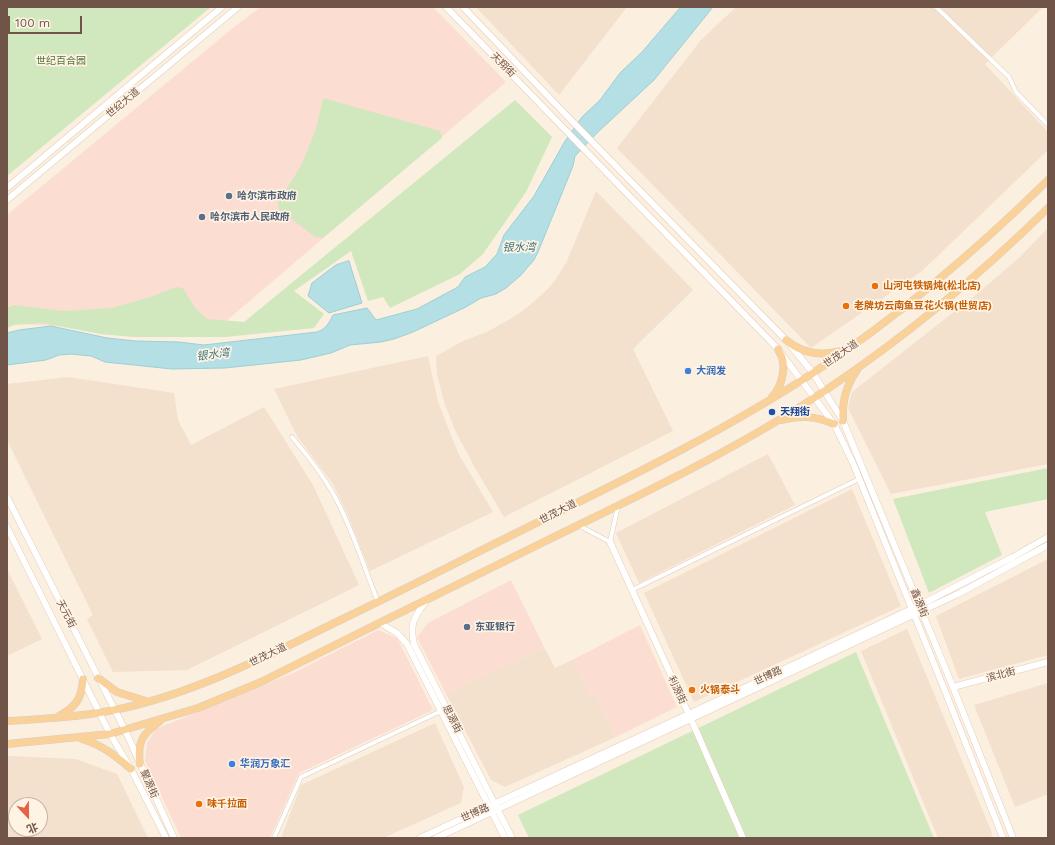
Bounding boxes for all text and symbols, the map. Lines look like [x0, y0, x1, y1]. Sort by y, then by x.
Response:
scale bar [10, 8, 84, 34]
text: 100 m [15, 16, 50, 30]
street label: 天翔街 [488, 50, 518, 80]
park label: 世纪百合园 [36, 55, 86, 67]
street label: 世纪大道 [104, 86, 142, 120]
place label: 哈尔滨市政府 [237, 190, 297, 202]
marker: 哈尔滨市政府 [224, 191, 234, 201]
place label: 哈尔滨市人民政府 [210, 211, 290, 223]
marker: 哈尔滨市人民政府 [197, 212, 207, 222]
water label: 银水湾 [503, 241, 535, 255]
place label: 山河屯铁锅炖(松北店) [883, 280, 981, 292]
marker: 山河屯铁锅炖(松北店) [870, 281, 880, 291]
place label: 老牌坊云南鱼豆花火锅(世贸店) [854, 300, 992, 312]
marker: 老牌坊云南鱼豆花火锅(世贸店) [841, 301, 851, 311]
street label: 世茂大道 [821, 338, 861, 370]
water label: 银水湾 [196, 346, 230, 364]
place label: 大润发 [696, 365, 726, 377]
marker: 大润发 [683, 366, 693, 376]
place label: 天翔街 [780, 406, 810, 418]
marker: 天翔街 [767, 407, 777, 417]
street label: 世茂大道 [537, 498, 579, 526]
street label: 鑫源街 [908, 587, 930, 619]
street label: 天元街 [54, 598, 78, 630]
place label: 东亚银行 [475, 621, 515, 633]
marker: 东亚银行 [462, 622, 472, 632]
street label: 世茂大道 [247, 641, 289, 669]
street label: 世博路 [752, 664, 784, 688]
street label: 滨北街 [985, 665, 1017, 685]
street label: 利源街 [665, 674, 689, 706]
place label: 火锅泰斗 [700, 684, 740, 696]
marker: 火锅泰斗 [687, 685, 697, 695]
street label: 思源街 [440, 703, 464, 735]
place label: 华润万象汇 [240, 758, 290, 770]
marker: 华润万象汇 [227, 759, 237, 769]
street label: 聚源街 [137, 768, 161, 800]
north arrow [8, 797, 48, 837]
place label: 味千拉面 [207, 798, 247, 810]
marker: 味千拉面 [194, 799, 204, 809]
street label: 世博路 [459, 801, 491, 825]
text: 北 [25, 820, 40, 836]

